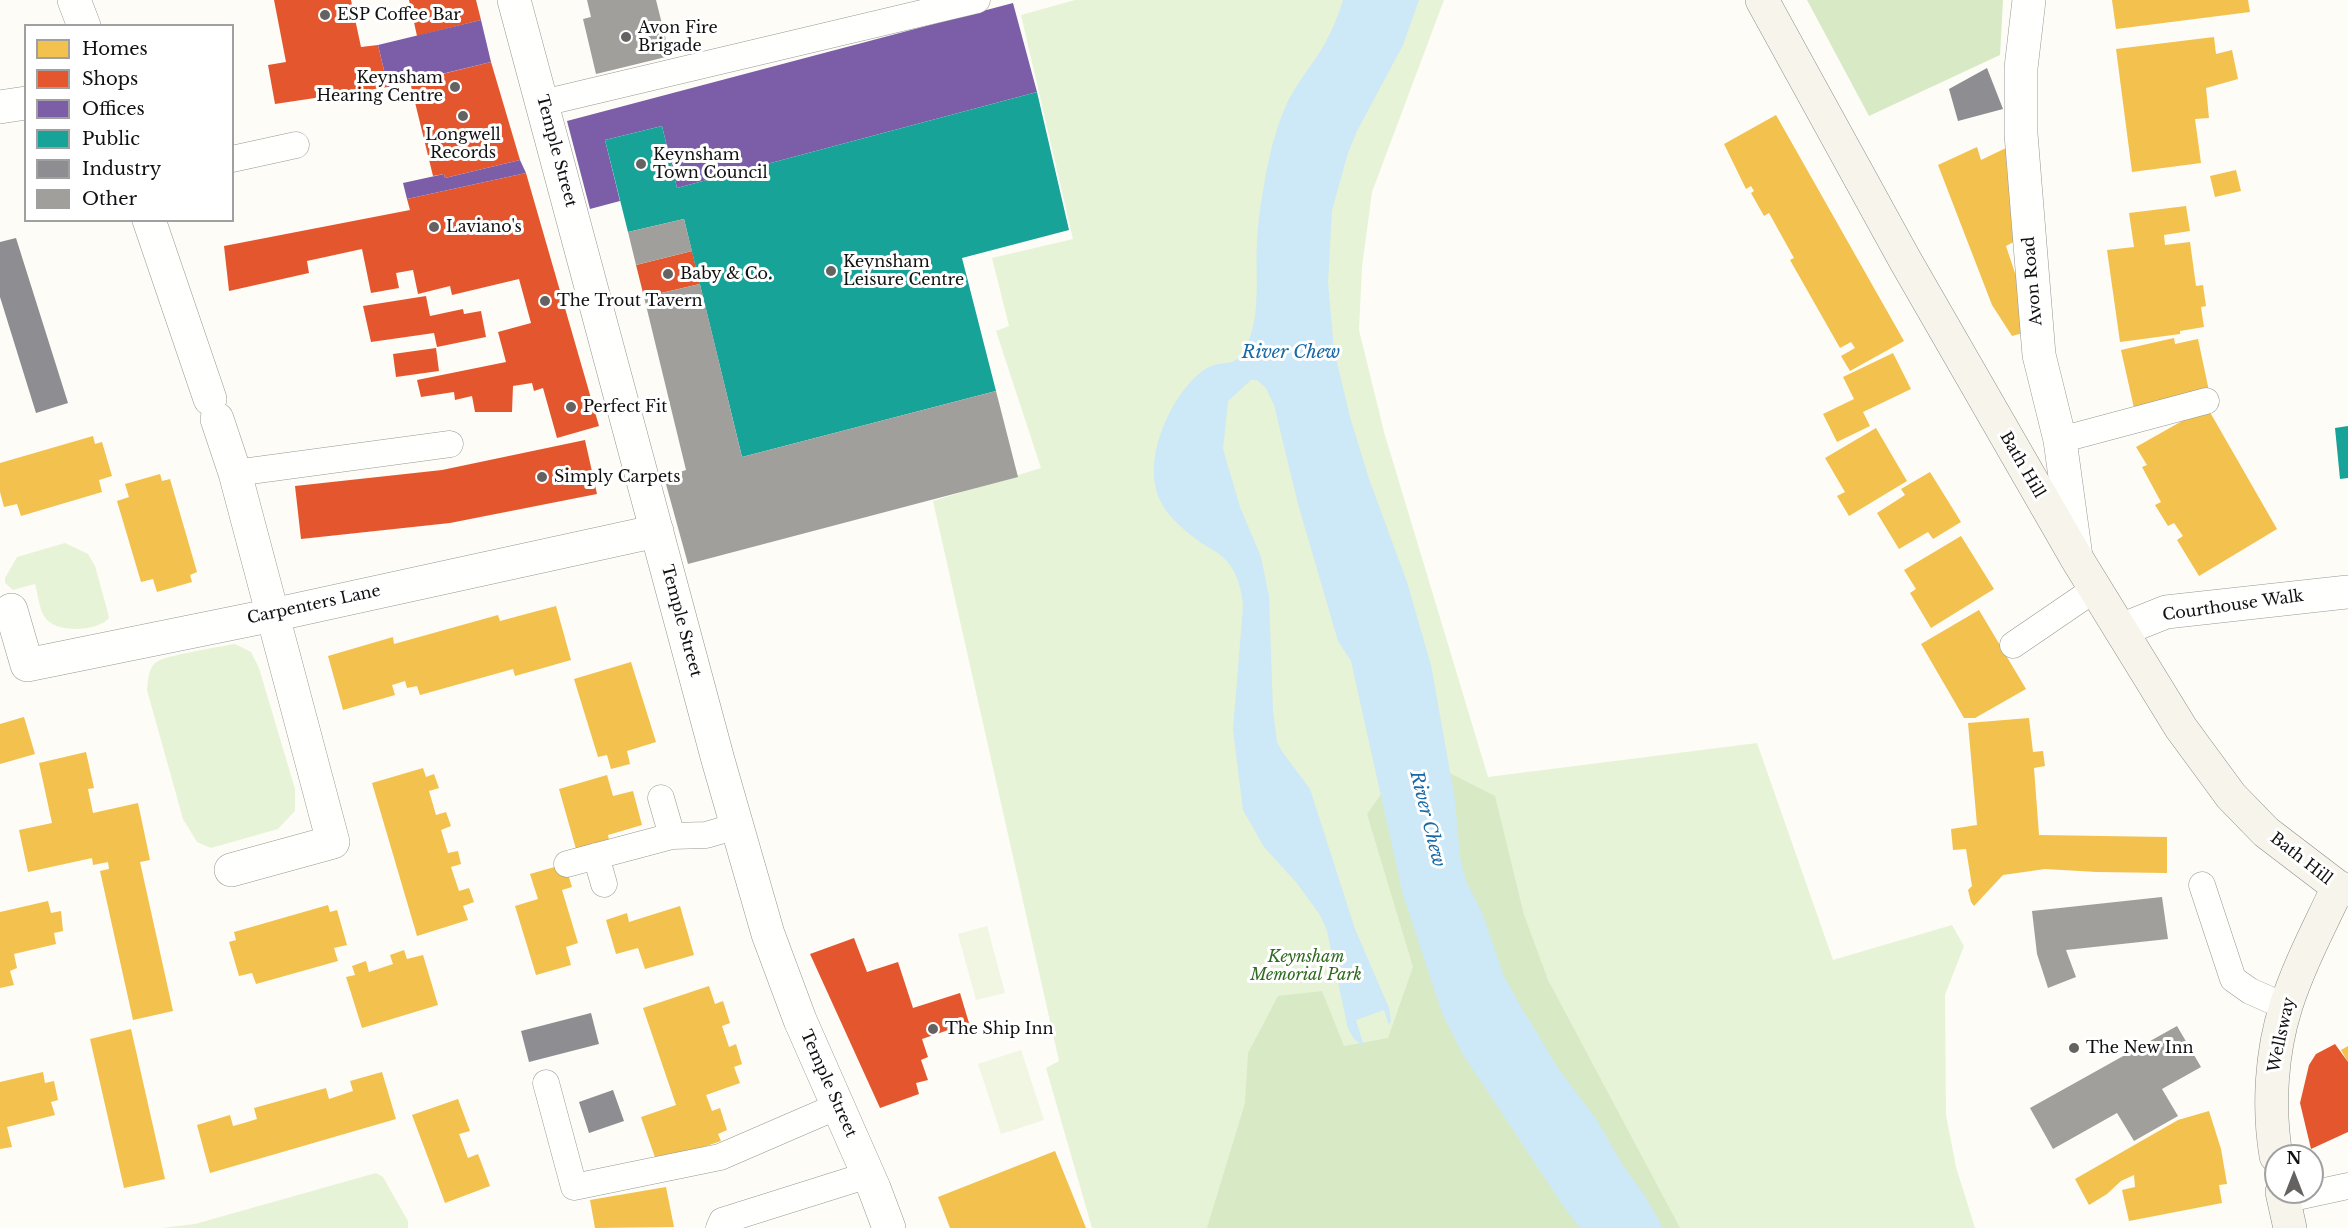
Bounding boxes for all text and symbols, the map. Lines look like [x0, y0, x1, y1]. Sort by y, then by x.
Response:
place label: ESP Coffee Bar [337, 5, 461, 25]
marker: ESP Coffee Bar [318, 8, 332, 22]
place label: Avon Fire Brigade [638, 18, 718, 56]
legend [24, 24, 234, 222]
marker: Avon Fire Brigade [619, 30, 633, 44]
text: Homes [82, 38, 148, 60]
text: Shops [82, 68, 138, 90]
place label: Keynsham Hearing Centre [317, 68, 443, 106]
marker: Keynsham Hearing Centre [448, 80, 462, 94]
street label: Temple Street [532, 93, 580, 209]
text: Offices [82, 98, 145, 120]
marker: Longwell Records [456, 109, 470, 123]
place label: Longwell Records [425, 125, 501, 163]
text: Public [82, 128, 140, 150]
place label: Keynsham Town Council [653, 145, 768, 183]
marker: Keynsham Town Council [634, 157, 648, 171]
text: Industry [82, 158, 161, 180]
text: Other [82, 188, 137, 210]
place label: Laviano's [446, 217, 522, 237]
marker: Laviano's [427, 220, 441, 234]
street label: Avon Road [2020, 236, 2046, 326]
place label: Keynsham Leisure Centre [843, 252, 964, 290]
place label: Baby & Co. [680, 264, 772, 284]
marker: Keynsham Leisure Centre [824, 264, 838, 278]
marker: Baby & Co. [661, 267, 675, 281]
place label: The Trout Tavern [557, 291, 703, 311]
marker: The Trout Tavern [538, 294, 552, 308]
water label: River Chew [1242, 342, 1340, 364]
place label: Perfect Fit [583, 397, 667, 417]
marker: Perfect Fit [564, 400, 578, 414]
street label: Bath Hill [1995, 428, 2049, 502]
place label: Simply Carpets [554, 467, 680, 487]
marker: Simply Carpets [535, 470, 549, 484]
street label: Temple Street [657, 563, 705, 679]
street label: Carpenters Lane [246, 581, 382, 629]
street label: Courthouse Walk [2161, 587, 2305, 625]
water label: River Chew [1405, 769, 1449, 869]
street label: Bath Hill [2266, 829, 2336, 889]
park label: Keynsham Memorial Park [1250, 947, 1362, 985]
street label: Wellsway [2265, 996, 2299, 1074]
place label: The Ship Inn [945, 1019, 1054, 1039]
marker: The Ship Inn [926, 1022, 940, 1036]
street label: Temple Street [796, 1027, 860, 1141]
place label: The New Inn [2086, 1038, 2193, 1058]
marker: The New Inn [2067, 1041, 2081, 1055]
north arrow [2264, 1144, 2324, 1204]
text: N [2286, 1148, 2302, 1168]

